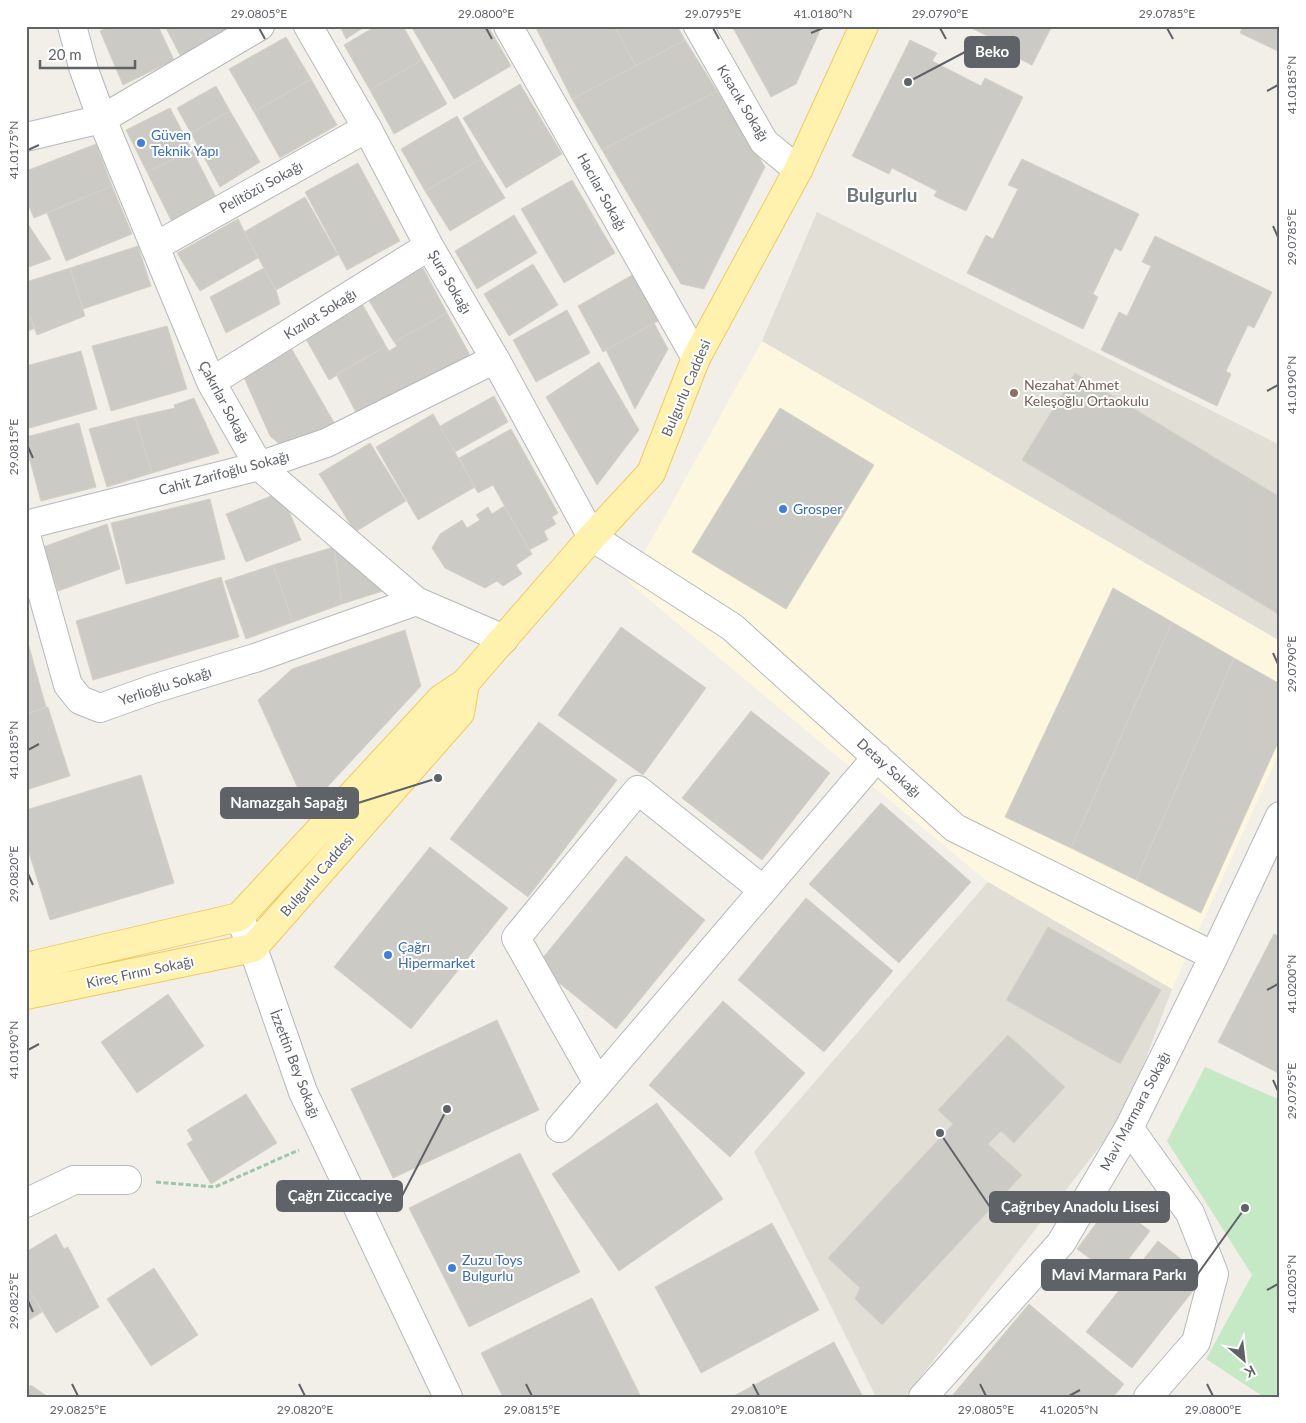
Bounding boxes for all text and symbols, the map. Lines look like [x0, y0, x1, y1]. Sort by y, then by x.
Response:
text: 29.0805°E [231, 6, 287, 21]
text: 29.0800°E [458, 6, 514, 21]
text: 29.0795°E [685, 6, 741, 21]
text: 41.0180°N [794, 6, 852, 21]
text: 29.0790°E [912, 6, 968, 21]
text: 29.0785°E [1139, 6, 1195, 21]
callout: Beko [965, 37, 1019, 67]
scale bar [40, 38, 135, 70]
text: Beko [975, 42, 1009, 60]
text: 20 m [48, 45, 82, 63]
text: 41.0185°N [1284, 56, 1299, 114]
street label: Kısacık Sokağı [714, 61, 773, 144]
text: 41.0175°N [6, 121, 21, 179]
place label: Güven Teknik Yapı [151, 126, 219, 159]
marker: Güven Teknik Yapı [135, 137, 147, 149]
street label: Hacılar Sokağı [574, 150, 631, 234]
street label: Pelitözü Sokağı [216, 157, 305, 216]
district label: Bulgurlu [846, 183, 918, 206]
text: 29.0785°E [1284, 209, 1299, 265]
street label: Şura Sokağı [425, 247, 476, 317]
street label: Kızılot Sokağı [280, 285, 359, 343]
street label: Bulgurlu Caddesi [657, 337, 714, 439]
text: 41.0190°N [1284, 356, 1299, 414]
street label: Çakırlar Sokağı [196, 358, 253, 446]
place label: Nezahat Ahmet Keleşoğlu Ortaokulu [1024, 376, 1149, 409]
marker: Nezahat Ahmet Keleşoğlu Ortaokulu [1008, 387, 1020, 399]
text: 29.0815°E [6, 419, 21, 475]
street label: Cahit Zarifoğlu Sokağı [157, 447, 291, 498]
place label: Grosper [793, 500, 842, 517]
marker: Grosper [777, 503, 789, 515]
text: 29.0790°E [1284, 636, 1299, 692]
street label: Yerlioğlu Sokağı [116, 663, 213, 709]
text: 41.0185°N [6, 721, 21, 779]
street label: Detay Sokağı [854, 734, 925, 801]
callout: Namazgah Sapağı [221, 788, 358, 818]
text: Namazgah Sapağı [230, 793, 348, 811]
street label: Bulgurlu Caddesi [276, 830, 357, 919]
text: 29.0820°E [6, 846, 21, 902]
place label: Çağrı Hipermarket [398, 938, 475, 971]
marker: Çağrı Hipermarket [382, 949, 394, 961]
street label: Kireç Fırını Sokağı [85, 952, 195, 991]
text: 41.0200°N [1284, 955, 1299, 1013]
street label: İzzettin Bey Sokağı [267, 1007, 324, 1120]
text: 41.0190°N [6, 1021, 21, 1079]
street label: Mavi Marmara Sokağı [1096, 1048, 1173, 1173]
text: 29.0795°E [1284, 1063, 1299, 1119]
callout: Çağrı Züccaciye [277, 1181, 402, 1211]
text: Çağrı Züccaciye [288, 1186, 392, 1204]
callout: Çağrıbey Anadolu Lisesi [990, 1192, 1169, 1222]
text: Çağrıbey Anadolu Lisesi [1001, 1197, 1159, 1215]
place label: Zuzu Toys Bulgurlu [462, 1251, 523, 1284]
text: 41.0205°N [1284, 1255, 1299, 1313]
callout: Mavi Marmara Parkı [1042, 1260, 1197, 1290]
marker: Zuzu Toys Bulgurlu [446, 1262, 458, 1274]
text: Mavi Marmara Parkı [1051, 1265, 1187, 1283]
text: 29.0825°E [6, 1273, 21, 1329]
north arrow [1218, 1336, 1268, 1386]
text: K [1242, 1362, 1259, 1382]
text: 29.0825°E [50, 1402, 106, 1417]
text: 29.0820°E [277, 1402, 333, 1417]
text: 29.0815°E [504, 1402, 560, 1417]
text: 29.0810°E [731, 1402, 787, 1417]
text: 29.0805°E [958, 1402, 1014, 1417]
text: 41.0205°N [1040, 1402, 1098, 1417]
text: 29.0800°E [1185, 1402, 1241, 1417]

